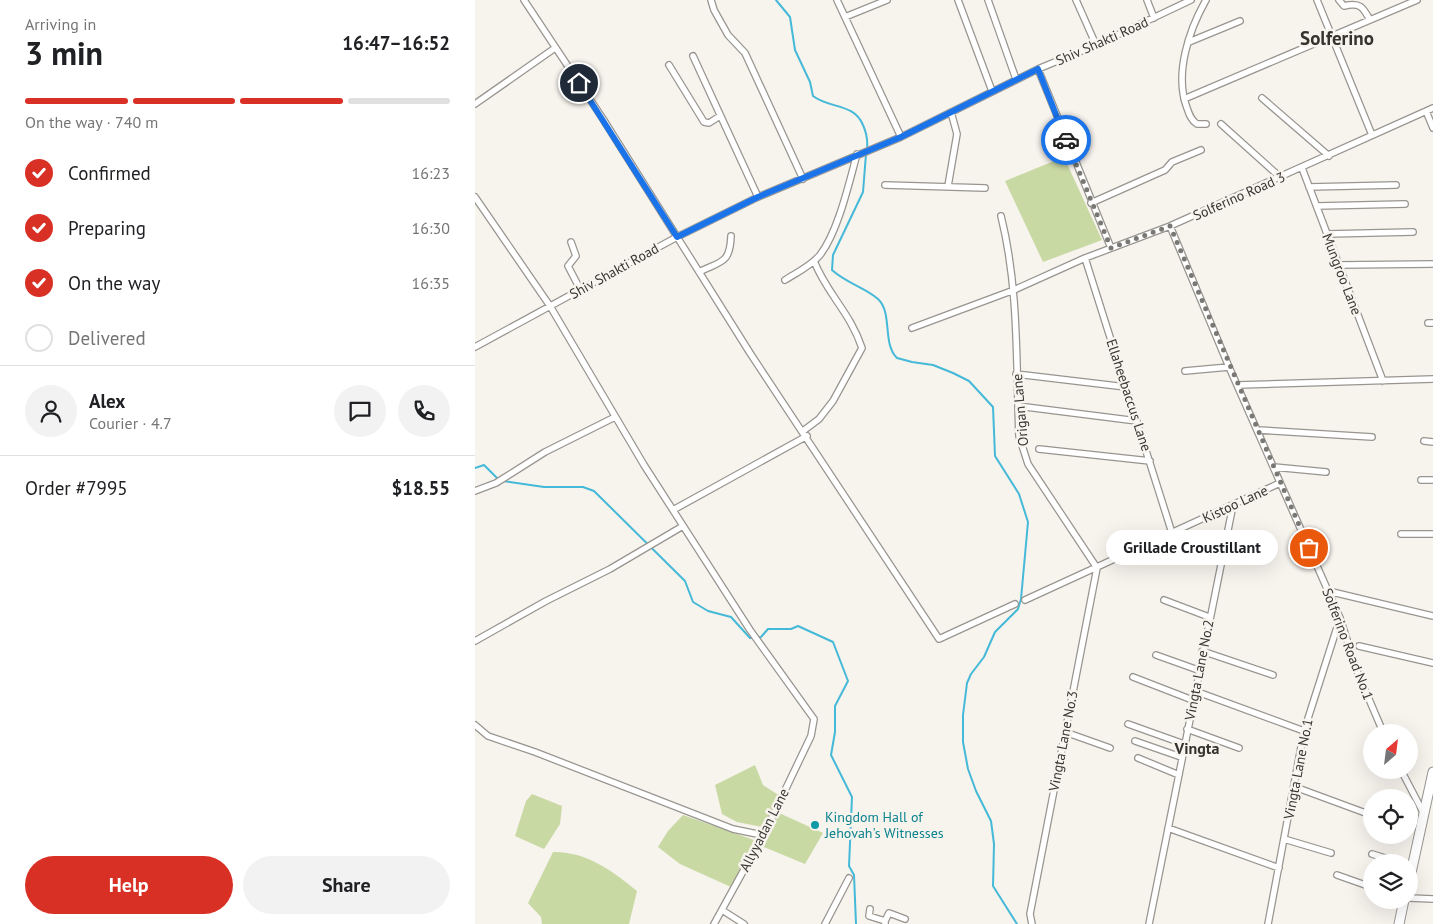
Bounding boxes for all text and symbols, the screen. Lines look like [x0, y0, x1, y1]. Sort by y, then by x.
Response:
street label: Shiv Shakti Road [1053, 13, 1151, 69]
text: Arriving in [25, 14, 96, 34]
district label: Solferino [1300, 26, 1374, 50]
text: 16:47–16:52 [342, 31, 450, 55]
text: 3 min [25, 32, 103, 74]
pin [558, 62, 600, 104]
icon: home [565, 69, 593, 97]
text: On the way · 740 m [25, 112, 158, 132]
courier [1041, 115, 1091, 165]
icon: car [1052, 126, 1080, 154]
icon: check [25, 159, 53, 187]
text: Confirmed [68, 161, 151, 185]
text: 16:23 [412, 163, 450, 183]
street label: Solferino Road 3 [1190, 168, 1288, 224]
icon: check [25, 214, 53, 242]
text: Preparing [68, 216, 146, 240]
text: 16:30 [412, 218, 450, 238]
street label: Mungroo Lane [1318, 231, 1366, 317]
street label: Shiv Shakti Road [566, 239, 662, 303]
icon: check [25, 269, 53, 297]
text: On the way [68, 271, 160, 295]
text: 16:35 [412, 273, 450, 293]
text: Delivered [68, 326, 146, 350]
street label: Ellaheebaccus Lane [1102, 337, 1156, 453]
street label: Origan Lane [1008, 373, 1032, 447]
button: person [25, 385, 77, 437]
button: chat [334, 385, 386, 437]
button: phone [398, 385, 450, 437]
text: Alex [89, 389, 125, 413]
text: Courier · 4.7 [89, 413, 172, 433]
text: Order #7995 [25, 476, 128, 500]
text: $18.55 [391, 476, 450, 500]
street label: Kistoo Lane [1199, 481, 1271, 527]
pin [1288, 527, 1330, 569]
callout: Grillade Croustillant [1107, 530, 1279, 566]
icon: bag [1295, 534, 1323, 562]
text: Grillade Croustillant [1123, 537, 1261, 557]
street label: Solferino Road No.1 [1318, 585, 1378, 703]
street label: Vingta Lane No.2 [1180, 618, 1218, 723]
street label: Vingta Lane No.3 [1044, 689, 1082, 794]
street label: Vingta Lane No.1 [1279, 717, 1317, 822]
north arrow [1363, 724, 1417, 779]
map controls [1363, 724, 1418, 909]
district label: Vingta [1174, 738, 1219, 758]
street label: Allyyadan Lane [735, 785, 793, 875]
button: locate [1363, 789, 1418, 844]
place label: Kingdom Hall of Jehovah's Witnesses [824, 808, 944, 842]
marker: Kingdom Hall of Jehovah's Witnesses [809, 819, 821, 831]
button: layers [1363, 854, 1418, 909]
button: Help [25, 856, 233, 914]
button: Share [243, 856, 450, 914]

